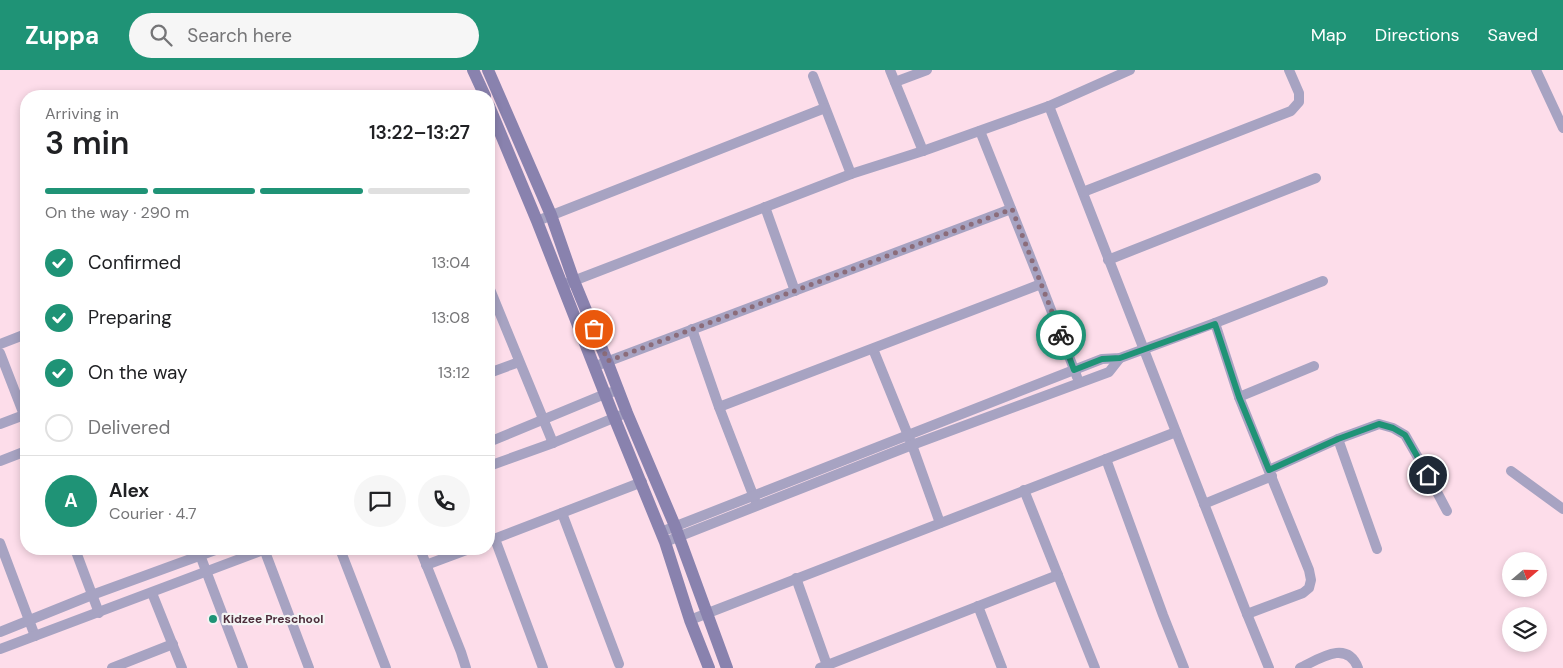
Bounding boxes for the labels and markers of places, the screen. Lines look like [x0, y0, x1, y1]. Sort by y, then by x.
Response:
pin [573, 308, 615, 350]
pin [1407, 454, 1449, 496]
place label: Kidzee Preschool [223, 611, 323, 627]
marker: Kidzee Preschool [207, 613, 219, 625]

